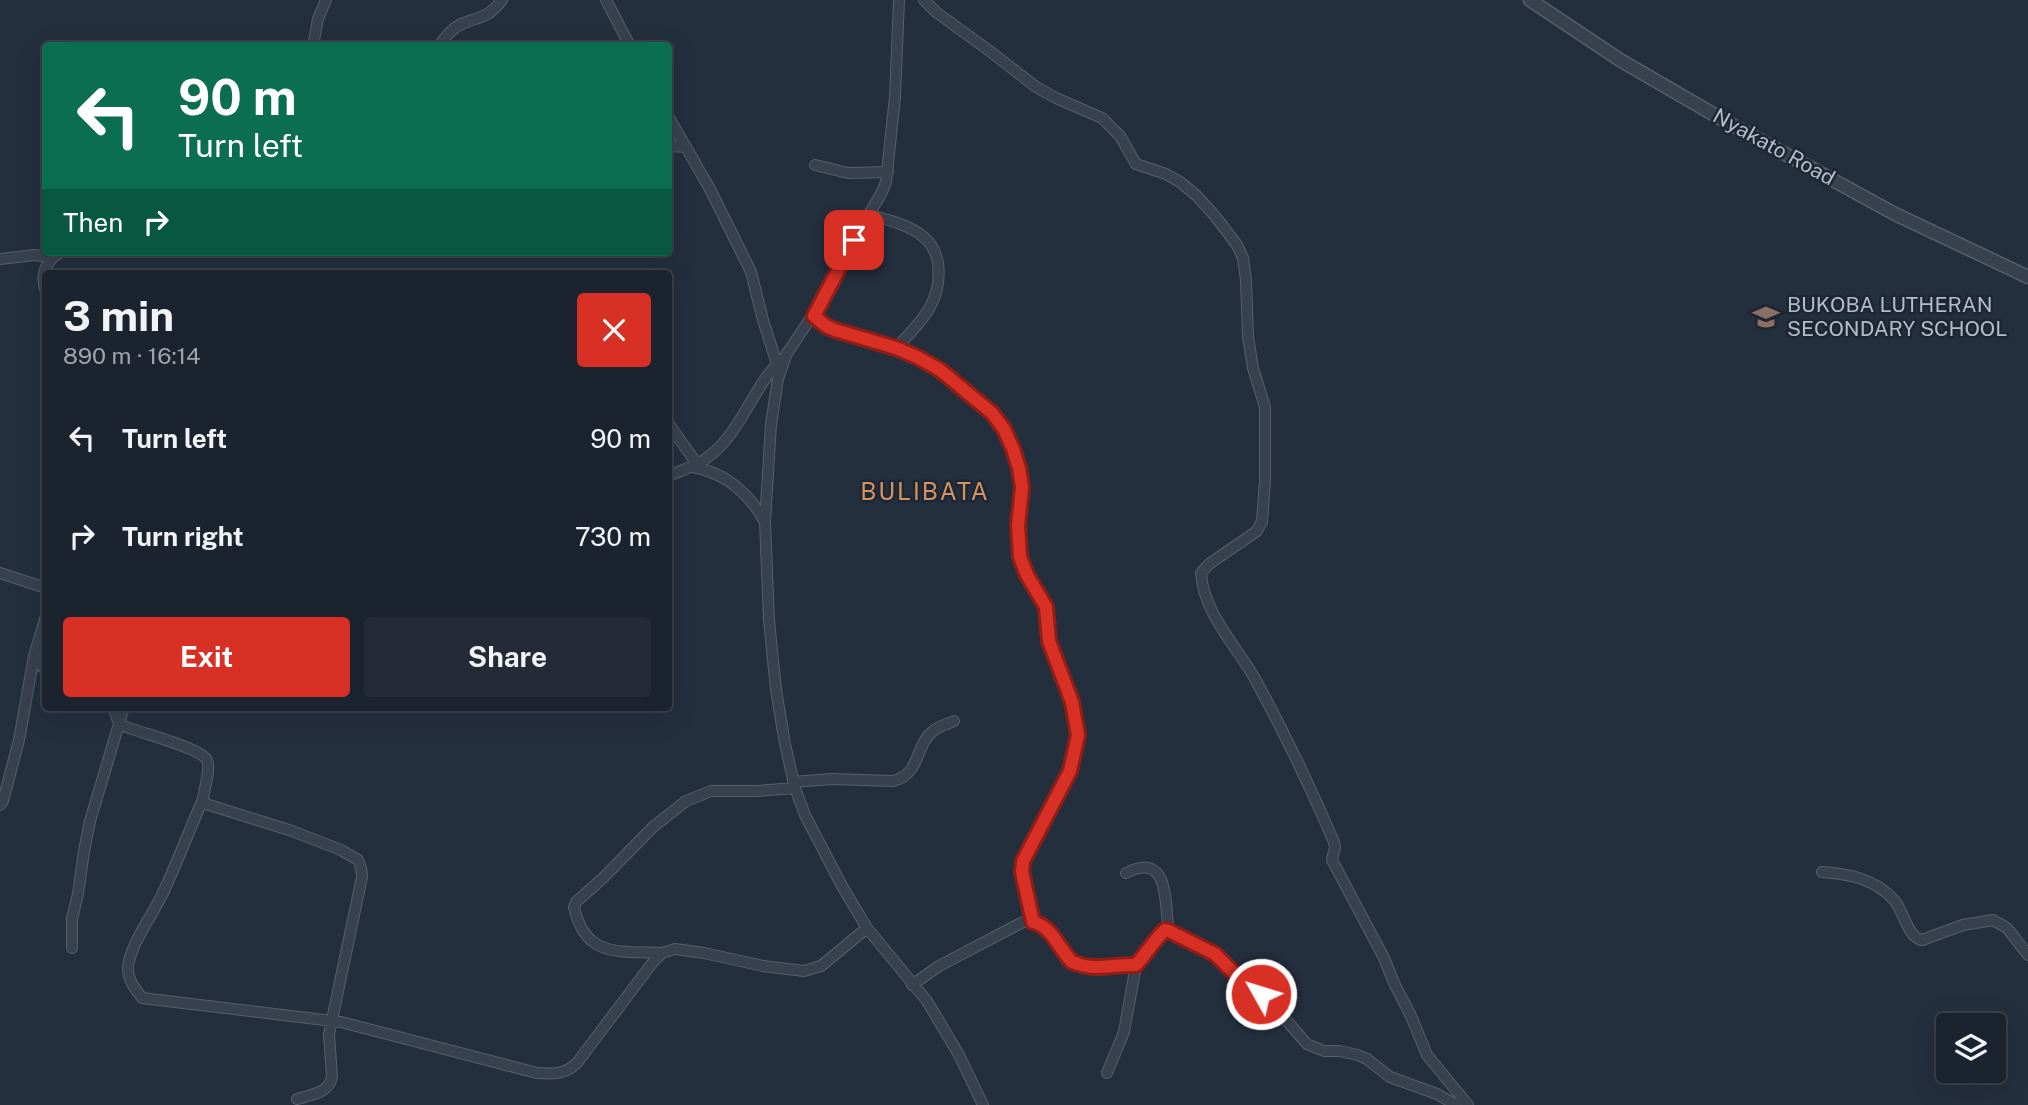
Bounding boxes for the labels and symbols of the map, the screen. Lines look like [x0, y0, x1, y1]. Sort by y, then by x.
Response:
street label: Nyakato Road [1709, 103, 1840, 190]
pin [824, 210, 884, 270]
place label: BUKOBA LUTHERAN SECONDARY SCHOOL [1787, 292, 2007, 341]
school or university icon: BUKOBA LUTHERAN SECONDARY SCHOOL [1751, 302, 1781, 332]
district label: BULIBATA [860, 477, 990, 505]
position arrow [1224, 957, 1298, 1031]

